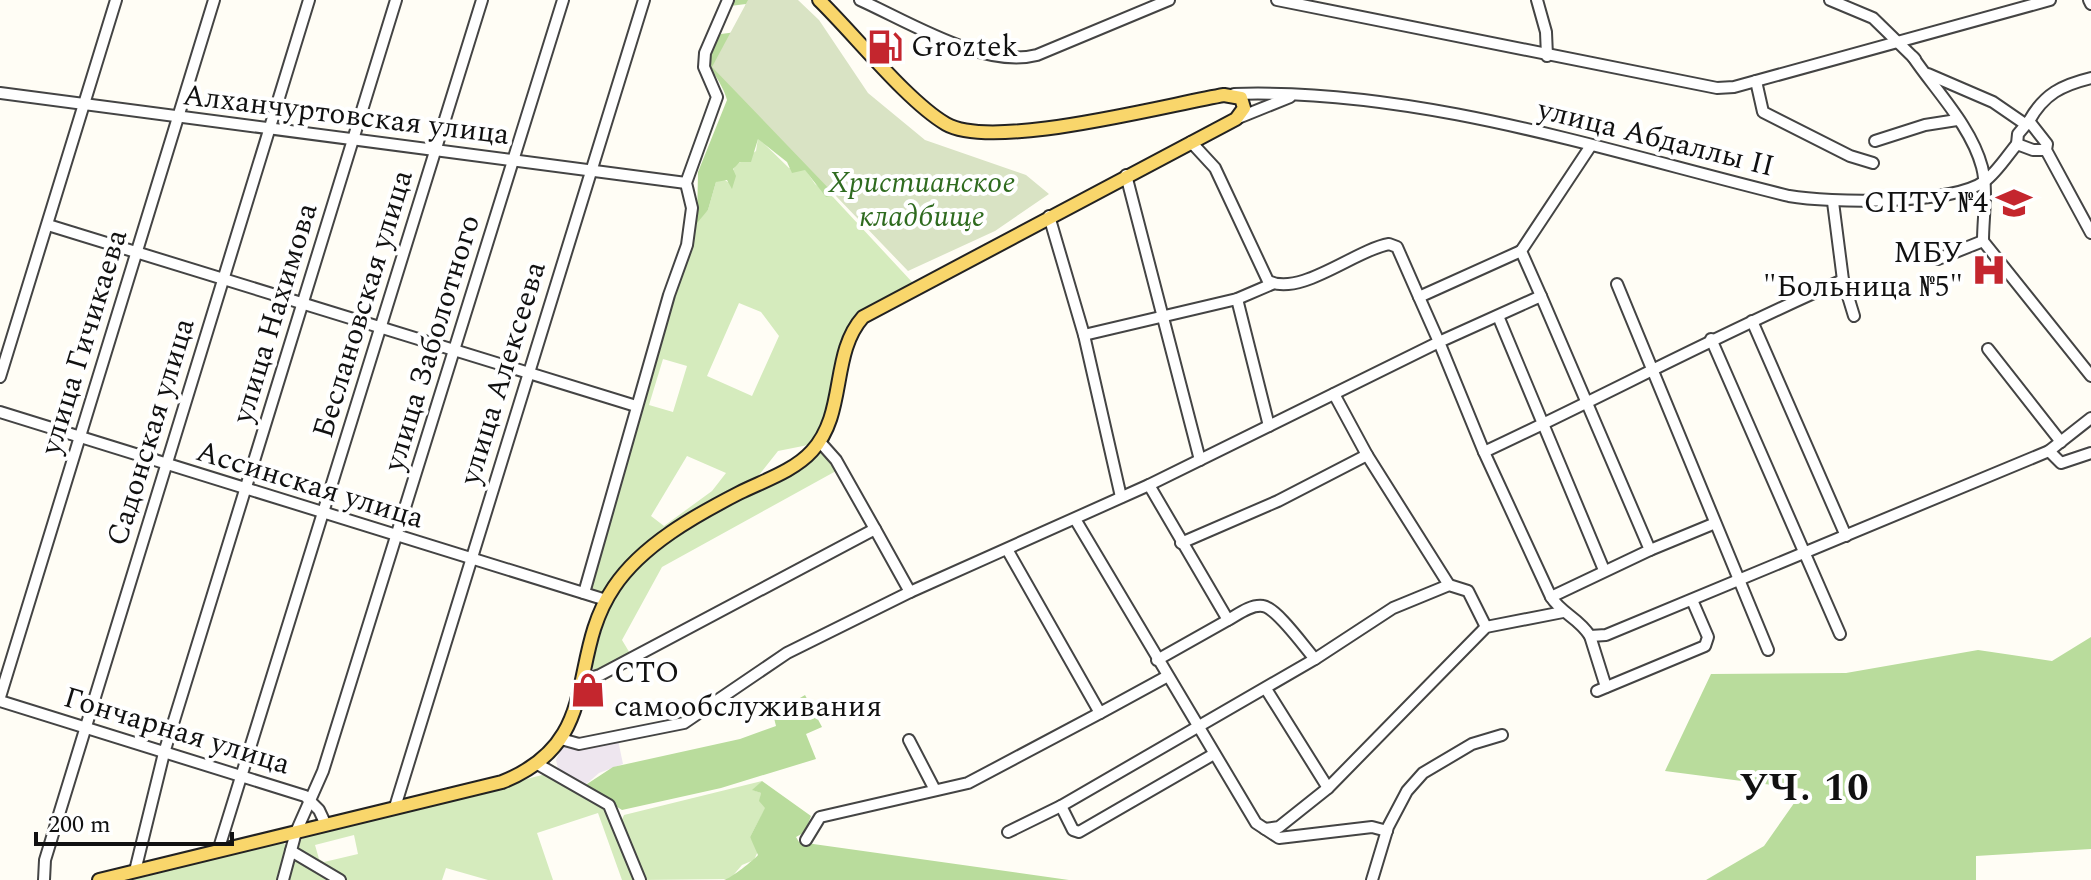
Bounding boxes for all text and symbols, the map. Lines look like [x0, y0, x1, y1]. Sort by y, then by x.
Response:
place label: Groztek [911, 24, 1018, 70]
fuel station icon: Groztek [866, 28, 904, 66]
street label: Алханчуртовская улица [180, 72, 512, 158]
street label: улица Абдаллы II [1532, 86, 1779, 190]
park label: Христианское кладбище [827, 160, 1016, 240]
street label: Беслановская улица [300, 164, 426, 444]
place label: СПТУ №4 [1864, 180, 1988, 226]
school or university icon: СПТУ №4 [1995, 184, 2033, 222]
street label: улица Нахимова [219, 197, 330, 430]
street label: улица Заболотного [371, 209, 493, 478]
street label: улица Гичикаева [28, 223, 140, 461]
place label: МБУ "Больница №5" [1763, 230, 1963, 310]
hospital icon: МБУ "Больница №5" [1970, 251, 2008, 289]
street label: улица Алексеева [447, 255, 559, 491]
street label: Садонская улица [94, 312, 208, 552]
street label: Ассинская улица [190, 428, 430, 542]
place label: СТО самообслуживания [614, 650, 882, 730]
shop icon: СТО самообслуживания [569, 671, 607, 709]
street label: Гончарная улица [58, 675, 296, 787]
district label: УЧ. 10 [1739, 760, 1871, 818]
scale bar [36, 796, 232, 846]
text: 200 m [48, 807, 111, 843]

